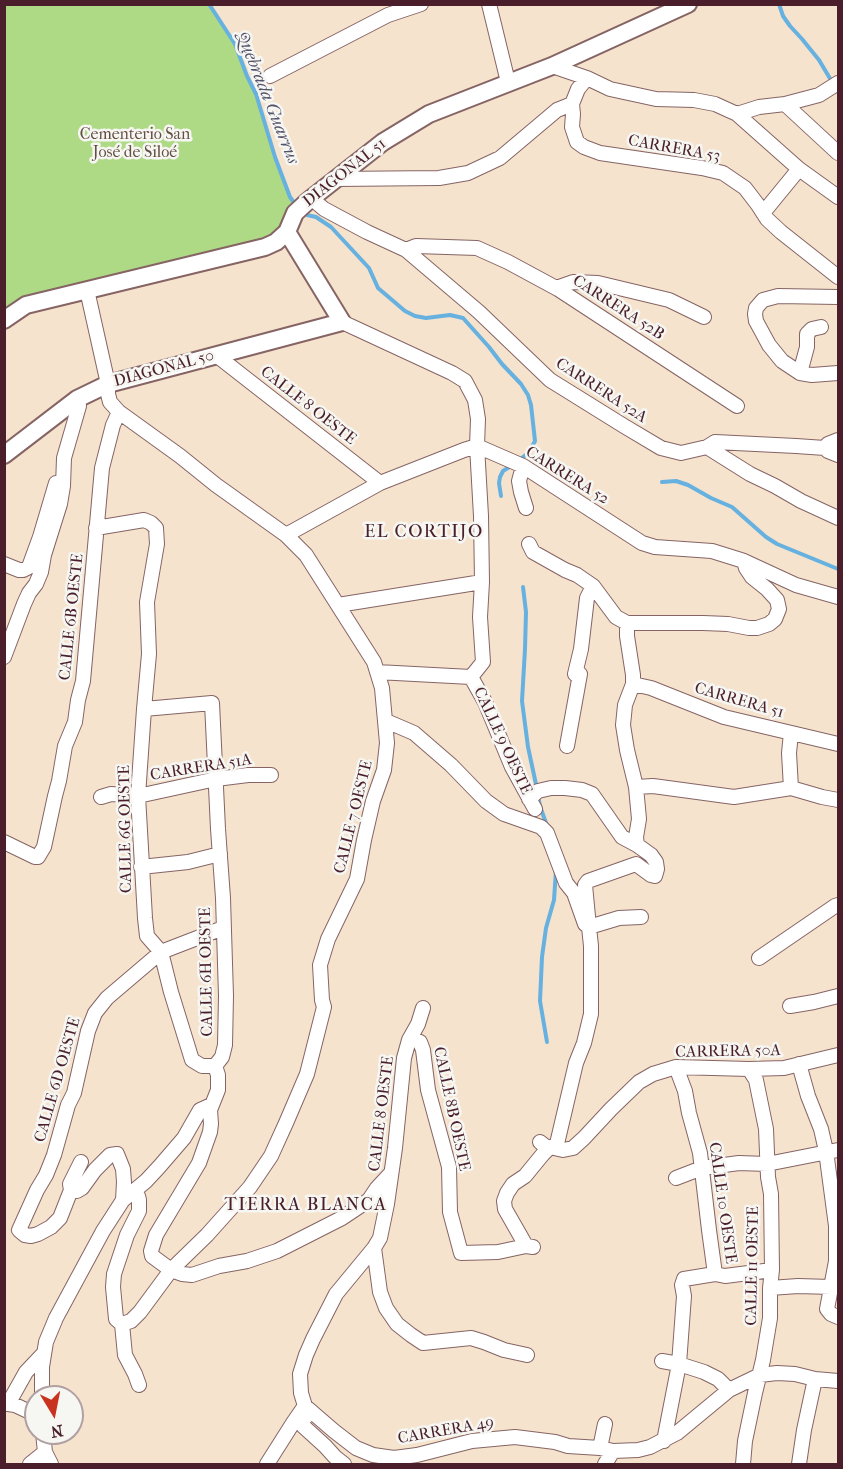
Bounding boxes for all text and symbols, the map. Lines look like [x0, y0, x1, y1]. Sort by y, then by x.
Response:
water label: Quebrada Guarrus [231, 28, 303, 168]
park label: Cementerio San José de Siloé [80, 125, 190, 163]
street label: CARRERA 53 [627, 131, 721, 167]
street label: DIAGONAL 51 [300, 135, 390, 211]
street label: CARRERA 52B [569, 271, 667, 345]
street label: DIAGONAL 50 [112, 346, 216, 392]
street label: CARRERA 52A [552, 354, 650, 428]
street label: CALLE 8 OESTE [256, 363, 360, 449]
street label: CARRERA 52 [522, 443, 612, 509]
district label: EL CORTIJO [364, 522, 484, 544]
street label: CALLE 6B OESTE [56, 553, 88, 681]
street label: CARRERA 51 [692, 679, 786, 723]
street label: CALLE 9 OESTE [469, 684, 535, 798]
street label: CARRERA 51A [149, 751, 253, 785]
street label: CALLE 7 OESTE [331, 758, 377, 876]
street label: CALLE 6G OESTE [115, 765, 137, 893]
street label: CALLE 6H OESTE [196, 907, 218, 1037]
street label: CALLE 6D OESTE [31, 1015, 85, 1145]
street label: CARRERA 50A [675, 1041, 781, 1063]
street label: CALLE 8B OESTE [428, 1045, 474, 1173]
street label: CALLE 8 OESTE [365, 1055, 399, 1173]
street label: CALLE 10 OESTE [704, 1141, 740, 1265]
district label: TIERRA BLANCA [225, 1195, 387, 1217]
street label: CALLE 11 OESTE [742, 1206, 764, 1326]
north arrow [24, 1385, 84, 1445]
street label: CARRERA 49 [396, 1413, 496, 1449]
text: N [49, 1421, 65, 1442]

